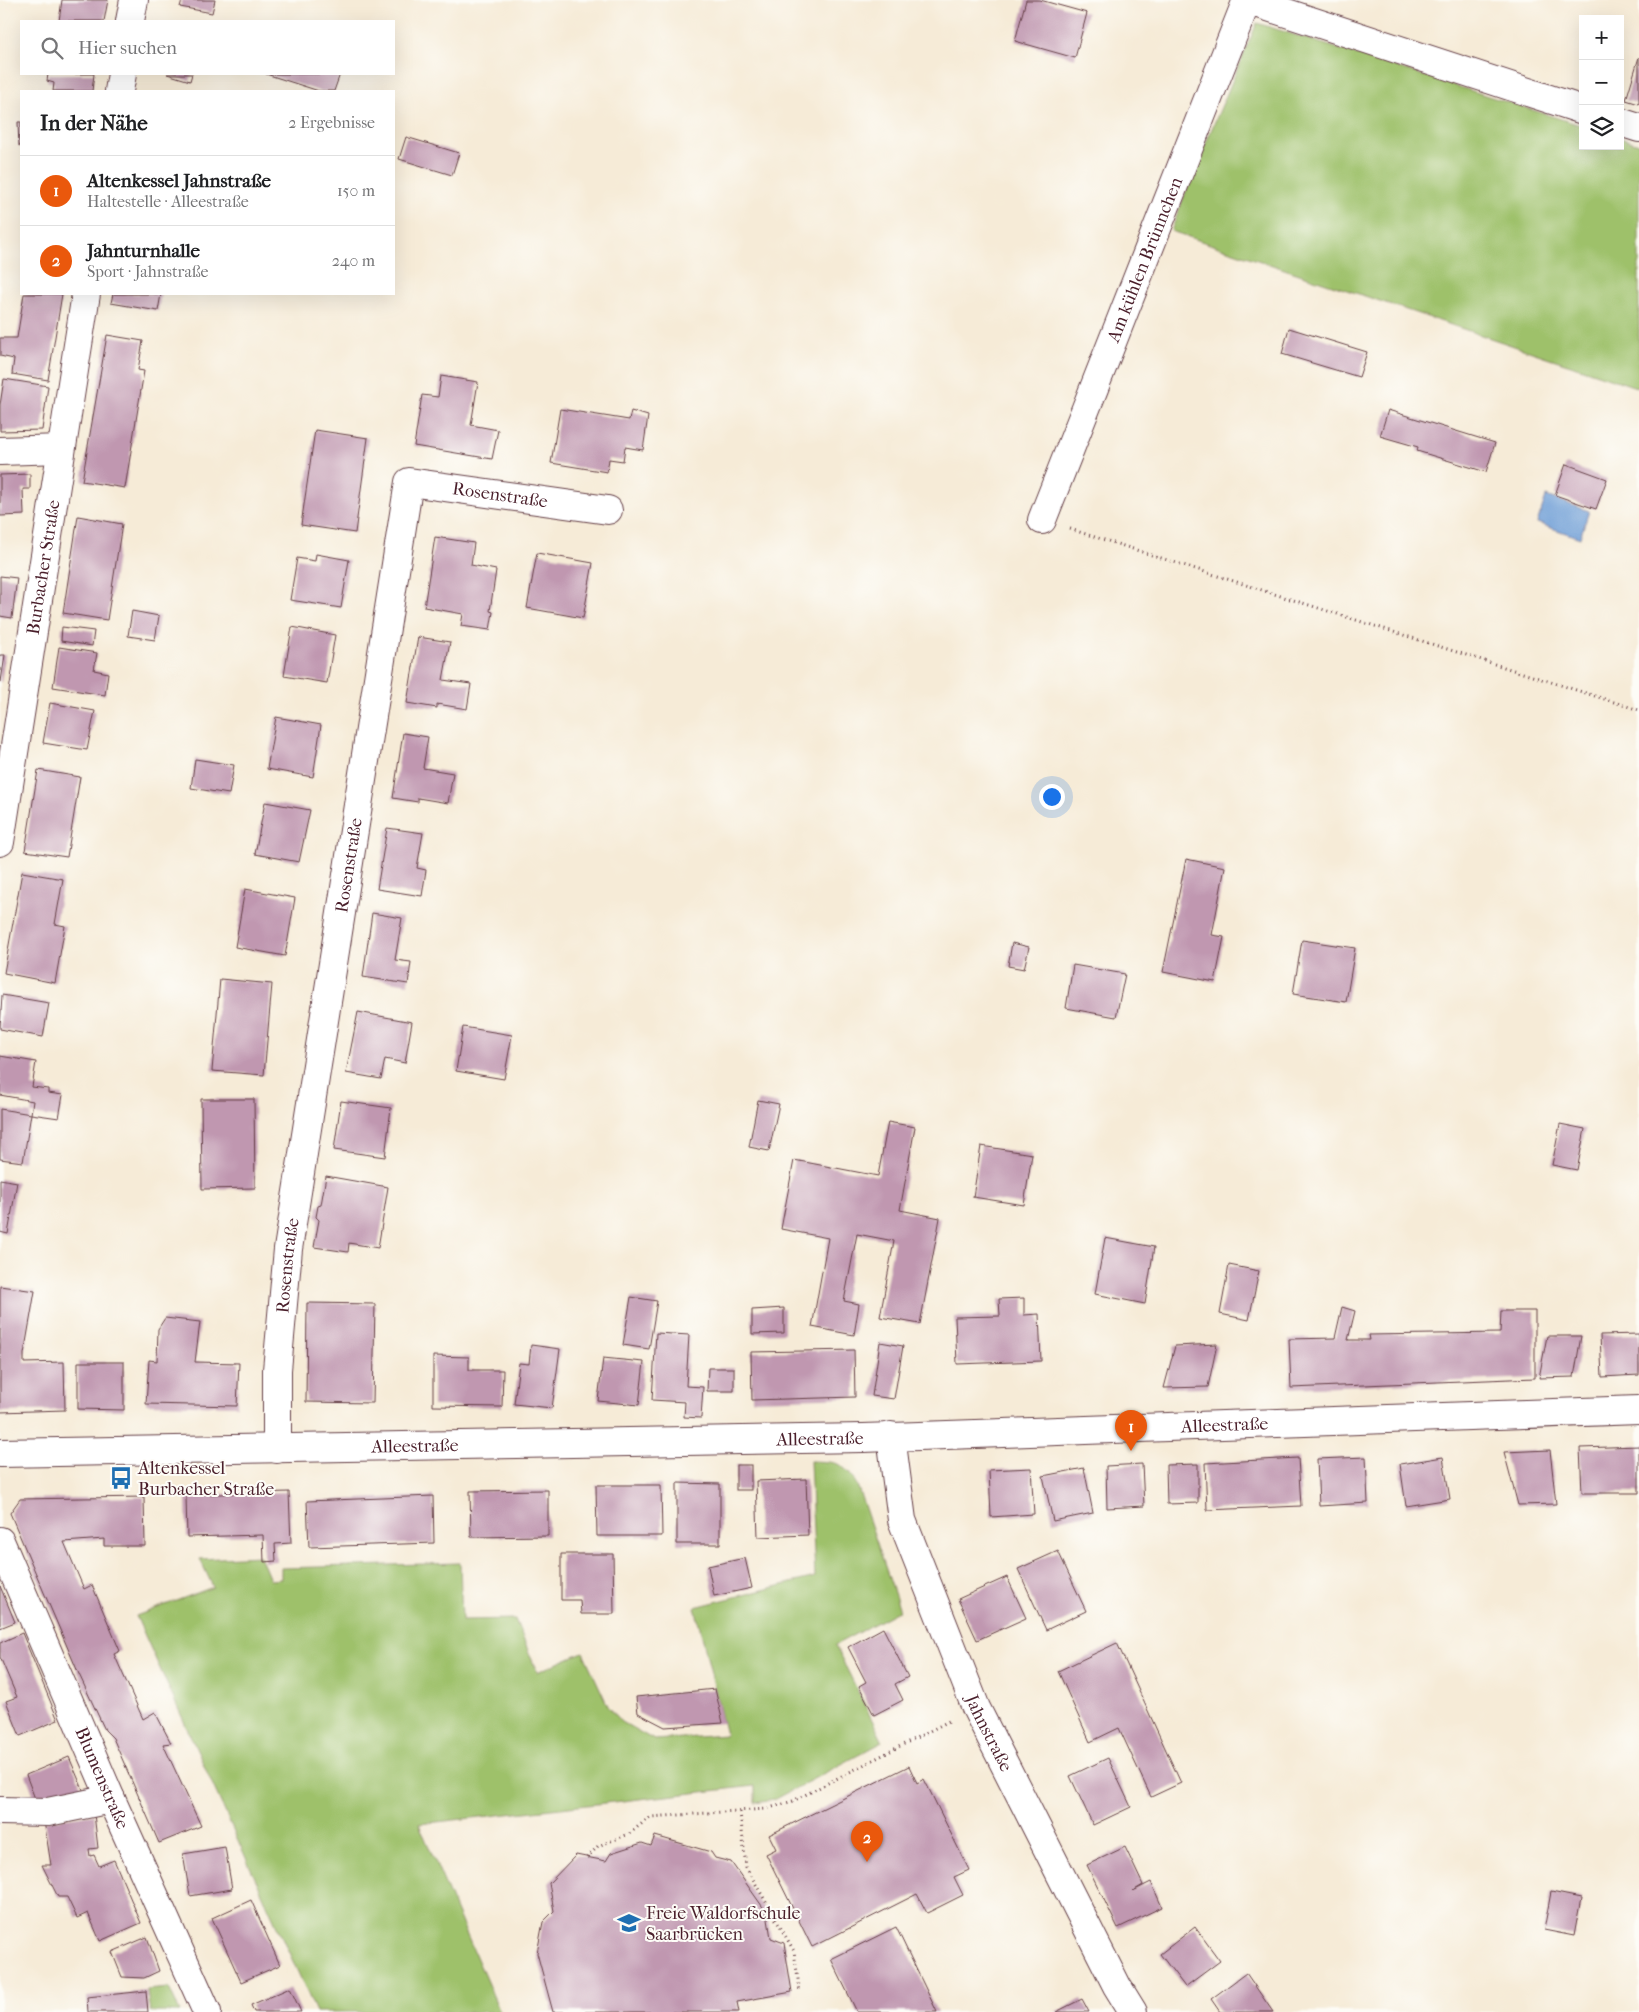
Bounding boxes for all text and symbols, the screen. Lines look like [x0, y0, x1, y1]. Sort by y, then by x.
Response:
map controls [1579, 15, 1624, 150]
button: + [1579, 15, 1624, 60]
search box [20, 20, 395, 75]
icon: search [38, 34, 66, 62]
text: Hier suchen [78, 37, 177, 59]
button: − [1579, 60, 1624, 105]
button: layers [1579, 105, 1624, 150]
text: In der Nähe [40, 111, 148, 135]
text: 2 Ergebnisse [288, 113, 375, 132]
text: Altenkessel Jahnstraße [87, 170, 271, 192]
street label: Am kühlen Brünnchen [1102, 173, 1187, 346]
text: 1 [53, 181, 59, 200]
text: 150 m [337, 181, 375, 200]
text: Haltestelle · Alleestraße [87, 192, 249, 211]
text: Jahnturnhalle [87, 240, 200, 262]
text: 2 [52, 251, 60, 270]
text: 240 m [332, 251, 375, 270]
text: Sport · Jahnstraße [87, 262, 209, 281]
street label: Rosenstraße [451, 478, 549, 512]
street label: Burbacher Straße [22, 498, 64, 636]
your location [1039, 784, 1065, 810]
street label: Rosenstraße [331, 816, 366, 914]
street label: Rosenstraße [272, 1216, 303, 1314]
pin: 1 [1115, 1410, 1147, 1451]
street label: Alleestraße [1180, 1413, 1269, 1437]
street label: Alleestraße [775, 1427, 864, 1450]
street label: Alleestraße [370, 1435, 459, 1457]
place label: Altenkessel Burbacher Straße [137, 1458, 274, 1500]
bus stop icon: Altenkessel Burbacher Straße [108, 1465, 134, 1491]
street label: Jahnstraße [961, 1690, 1017, 1775]
street label: Blumenstraße [71, 1724, 134, 1832]
pin: 2 [851, 1821, 883, 1862]
place label: Freie Waldorfschule Saarbrücken [646, 1903, 800, 1945]
school or university icon: Freie Waldorfschule Saarbrücken [616, 1910, 642, 1936]

